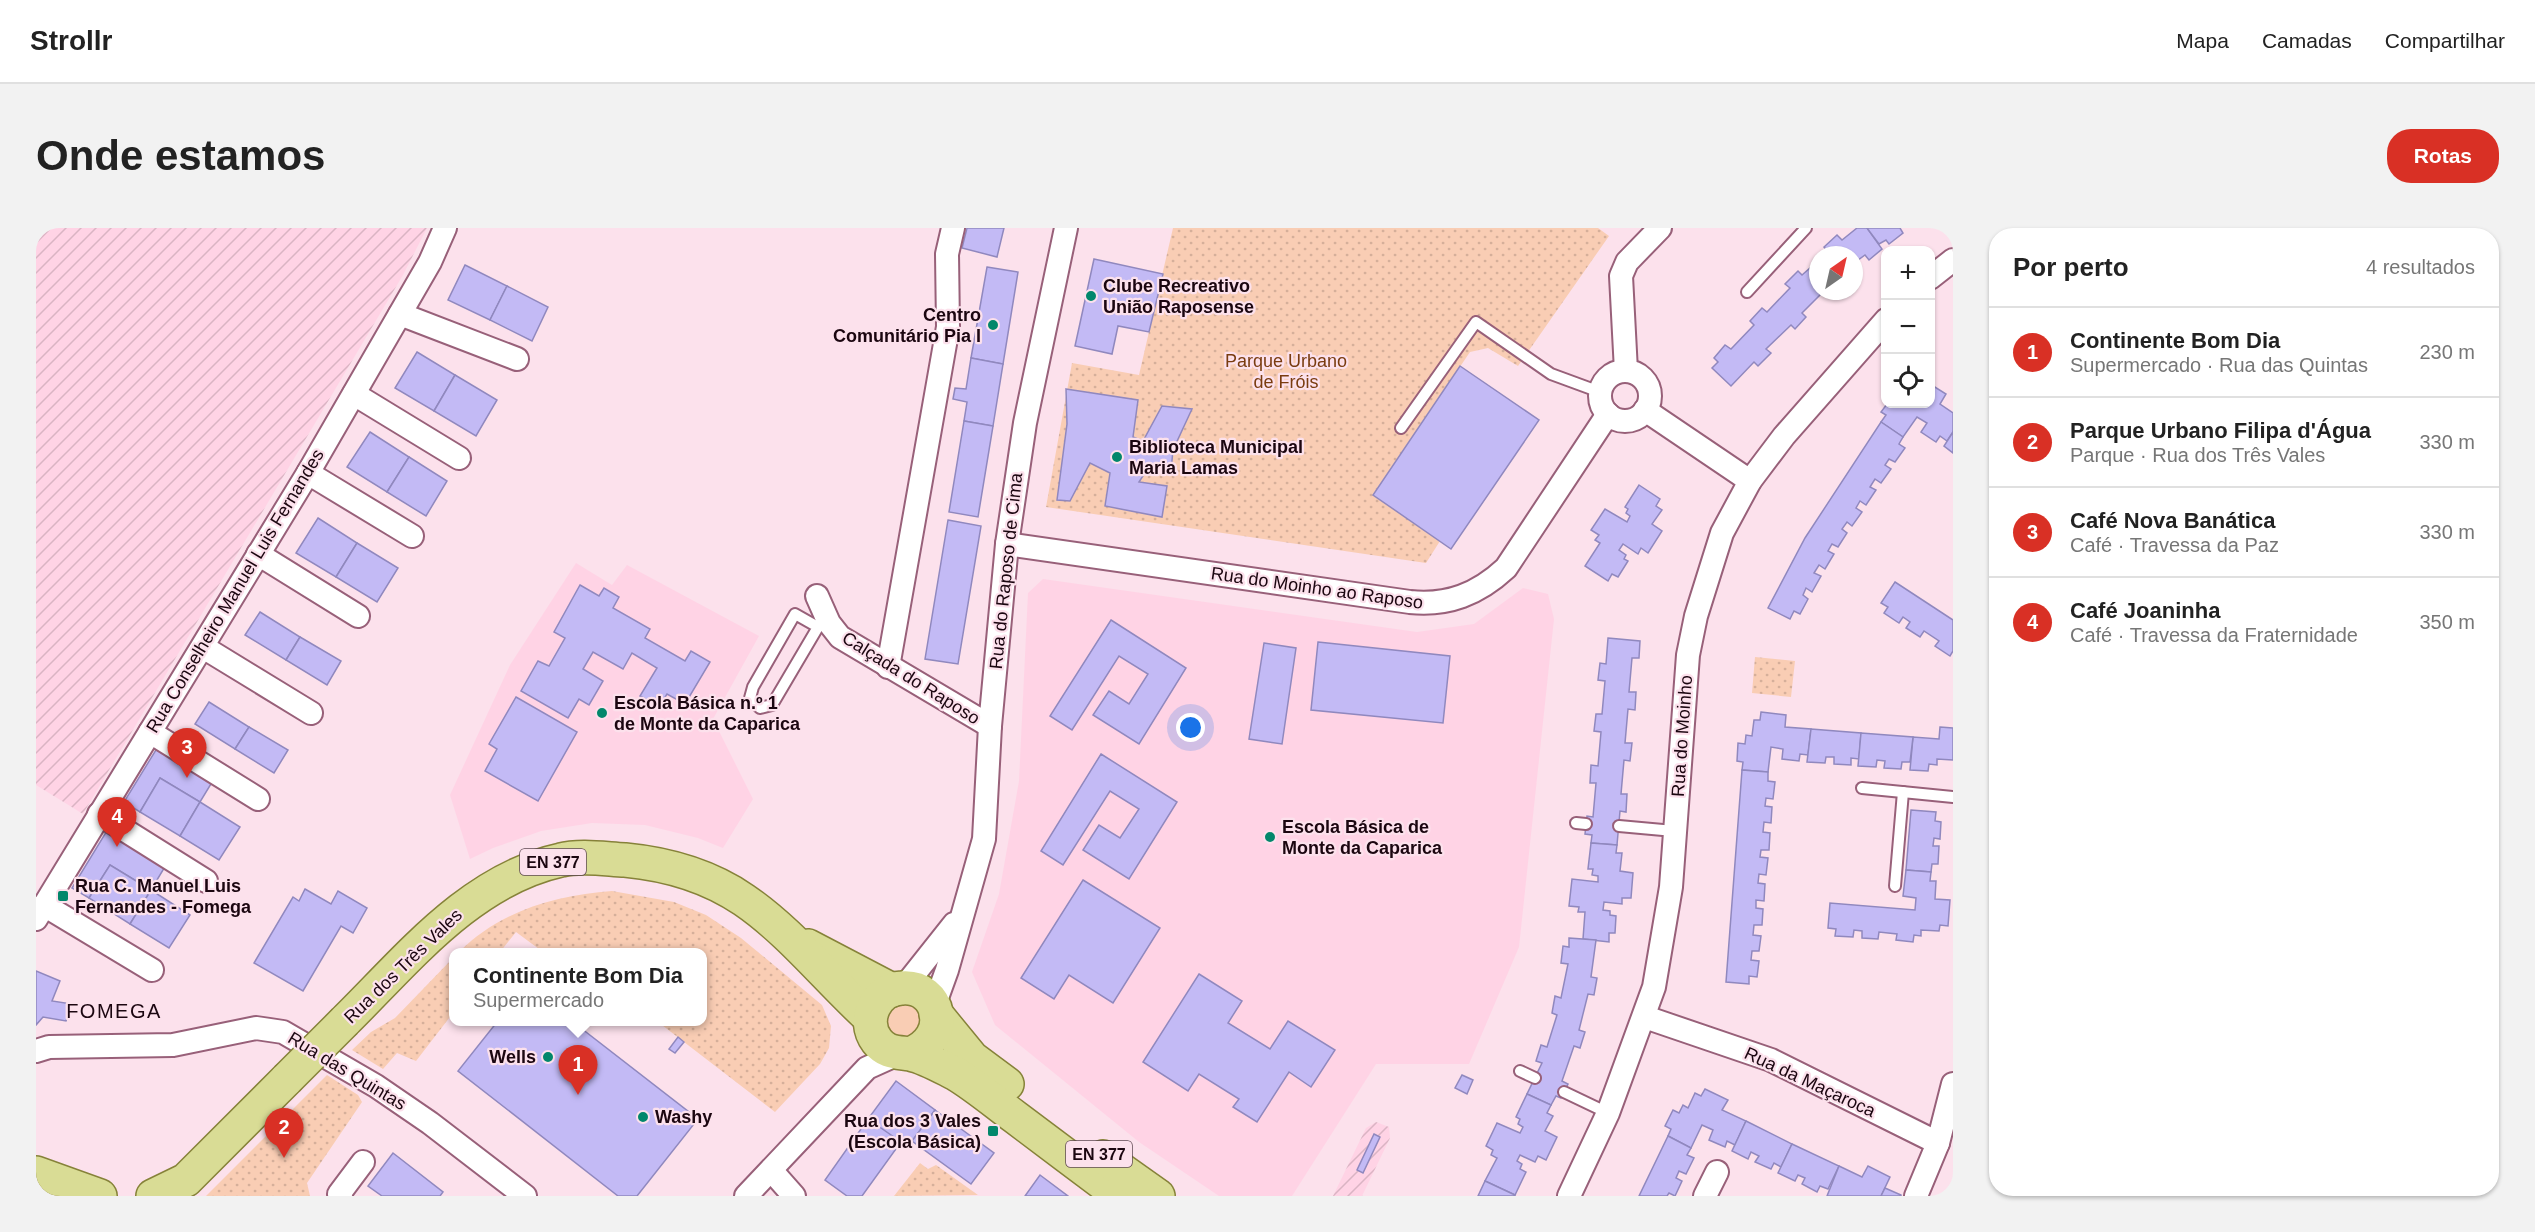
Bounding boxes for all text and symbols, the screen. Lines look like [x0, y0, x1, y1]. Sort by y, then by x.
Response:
text: Strollr [30, 25, 112, 56]
text: Mapa [2176, 29, 2229, 52]
text: Camadas [2262, 29, 2352, 52]
text: Compartilhar [2385, 29, 2505, 52]
button: Rotas [2387, 129, 2499, 183]
text: Onde estamos [36, 132, 325, 179]
north arrow [1809, 246, 1863, 300]
map controls [1881, 246, 1935, 408]
button: + [1881, 246, 1935, 300]
text: Por perto [2013, 252, 2129, 282]
text: 4 resultados [2366, 256, 2475, 278]
place label: Clube Recreativo União Raposense [1103, 276, 1254, 317]
marker: Clube Recreativo União Raposense [1084, 289, 1098, 303]
button: − [1881, 300, 1935, 354]
place label: Centro Comunitário Pia I [833, 305, 981, 346]
marker: Centro Comunitário Pia I [986, 318, 1000, 332]
text: Continente Bom Dia [2070, 328, 2280, 353]
text: 1 [2027, 341, 2038, 363]
text: 230 m [2419, 341, 2475, 363]
park label: Parque Urbano de Fróis [1225, 351, 1347, 392]
button: locate [1881, 354, 1935, 408]
text: Supermercado · Rua das Quintas [2070, 354, 2368, 376]
text: Parque Urbano Filipa d'Água [2070, 418, 2371, 443]
text: 2 [2027, 431, 2038, 453]
text: 330 m [2419, 431, 2475, 453]
place label: Biblioteca Municipal Maria Lamas [1129, 437, 1303, 478]
text: Parque · Rua dos Três Vales [2070, 444, 2325, 466]
street label: Rua Conselheiro Manuel Luis Fernandes [142, 446, 328, 736]
marker: Biblioteca Municipal Maria Lamas [1110, 450, 1124, 464]
street label: Rua do Raposo de Cima [986, 471, 1026, 670]
text: Café Nova Banática [2070, 508, 2275, 533]
text: 3 [2027, 521, 2038, 543]
text: 330 m [2419, 521, 2475, 543]
text: Café · Travessa da Paz [2070, 534, 2279, 556]
street label: Rua do Moinho ao Raposo [1210, 563, 1424, 613]
text: Café Joaninha [2070, 598, 2220, 623]
text: 4 [2027, 611, 2038, 633]
text: 350 m [2419, 611, 2475, 633]
text: Café · Travessa da Fraternidade [2070, 624, 2358, 646]
street label: Calçada do Raposo [839, 628, 983, 728]
street label: Rua do Moinho [1668, 674, 1696, 798]
place label: Escola Básica n.º 1 de Monte da Caparica [614, 693, 801, 734]
marker: Escola Básica n.º 1 de Monte da Caparica [595, 706, 609, 720]
your location [1176, 713, 1205, 742]
pin: 3 [168, 728, 206, 778]
pin: 4 [98, 798, 136, 847]
place label: Escola Básica de Monte da Caparica [1282, 817, 1443, 858]
marker: Escola Básica de Monte da Caparica [1263, 830, 1277, 844]
road number: EN 377 [520, 849, 586, 875]
place label: Rua C. Manuel Luis Fernandes - Fomega [75, 876, 252, 917]
marker: Rua C. Manuel Luis Fernandes - Fomega [56, 889, 70, 903]
street label: Rua dos Três Vales [340, 905, 466, 1027]
popup [449, 948, 707, 1026]
text: Continente Bom Dia [473, 963, 683, 988]
text: Supermercado [473, 989, 604, 1011]
district label: FOMEGA [66, 1000, 162, 1022]
street label: Rua das Quintas [284, 1028, 410, 1114]
street label: Rua da Maçaroca [1741, 1043, 1880, 1122]
pin: 1 [558, 1046, 598, 1095]
place label: Wells [489, 1047, 536, 1067]
marker: Wells [541, 1050, 555, 1064]
place label: Washy [655, 1107, 712, 1127]
pin: 2 [264, 1108, 304, 1158]
marker: Washy [636, 1110, 650, 1124]
place label: Rua dos 3 Vales (Escola Básica) [844, 1111, 981, 1152]
marker: Rua dos 3 Vales (Escola Básica) [986, 1124, 1000, 1138]
road number: EN 377 [1066, 1141, 1132, 1167]

